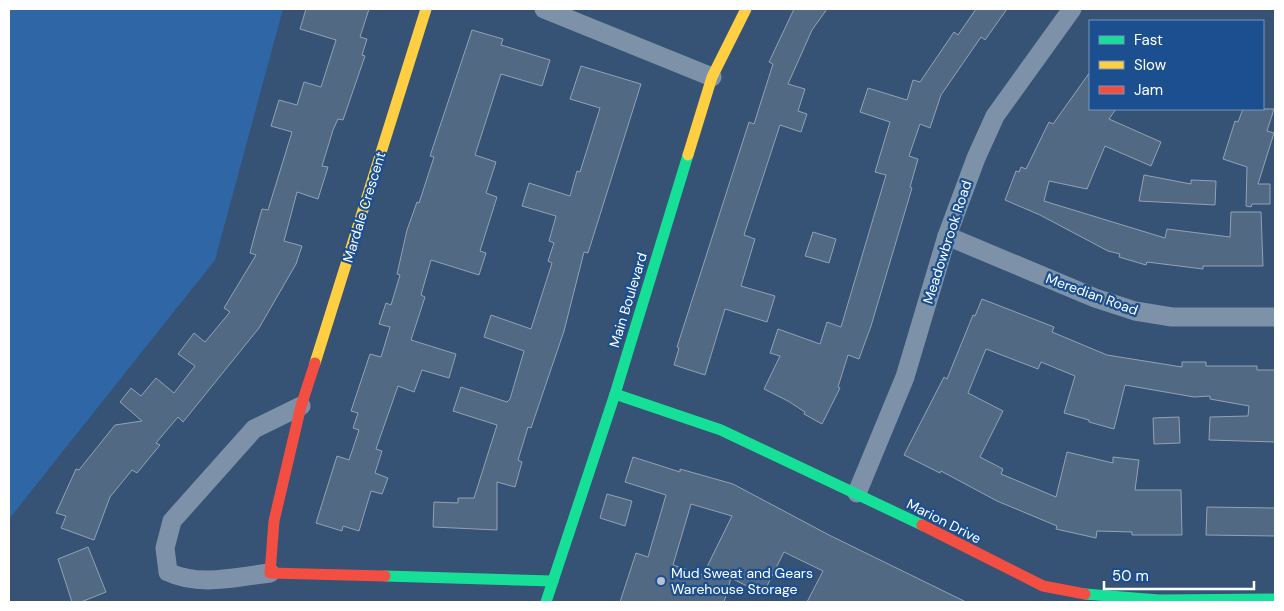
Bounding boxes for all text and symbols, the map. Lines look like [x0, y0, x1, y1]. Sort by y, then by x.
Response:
legend [1089, 20, 1264, 110]
text: Fast [1134, 30, 1163, 50]
text: Slow [1134, 55, 1167, 75]
text: Jam [1134, 80, 1163, 100]
street label: Mardale Crescent [339, 149, 389, 265]
street label: Meadowbrook Road [919, 178, 975, 306]
street label: Main Boulevard [605, 250, 651, 350]
street label: Meredian Road [1043, 269, 1141, 319]
street label: Marion Drive [904, 495, 984, 547]
scale bar [1104, 558, 1254, 590]
place label: Mud Sweat and Gears Warehouse Storage [671, 564, 813, 598]
text: 50 m [1112, 566, 1149, 586]
marker: Mud Sweat and Gears Warehouse Storage [655, 575, 667, 587]

